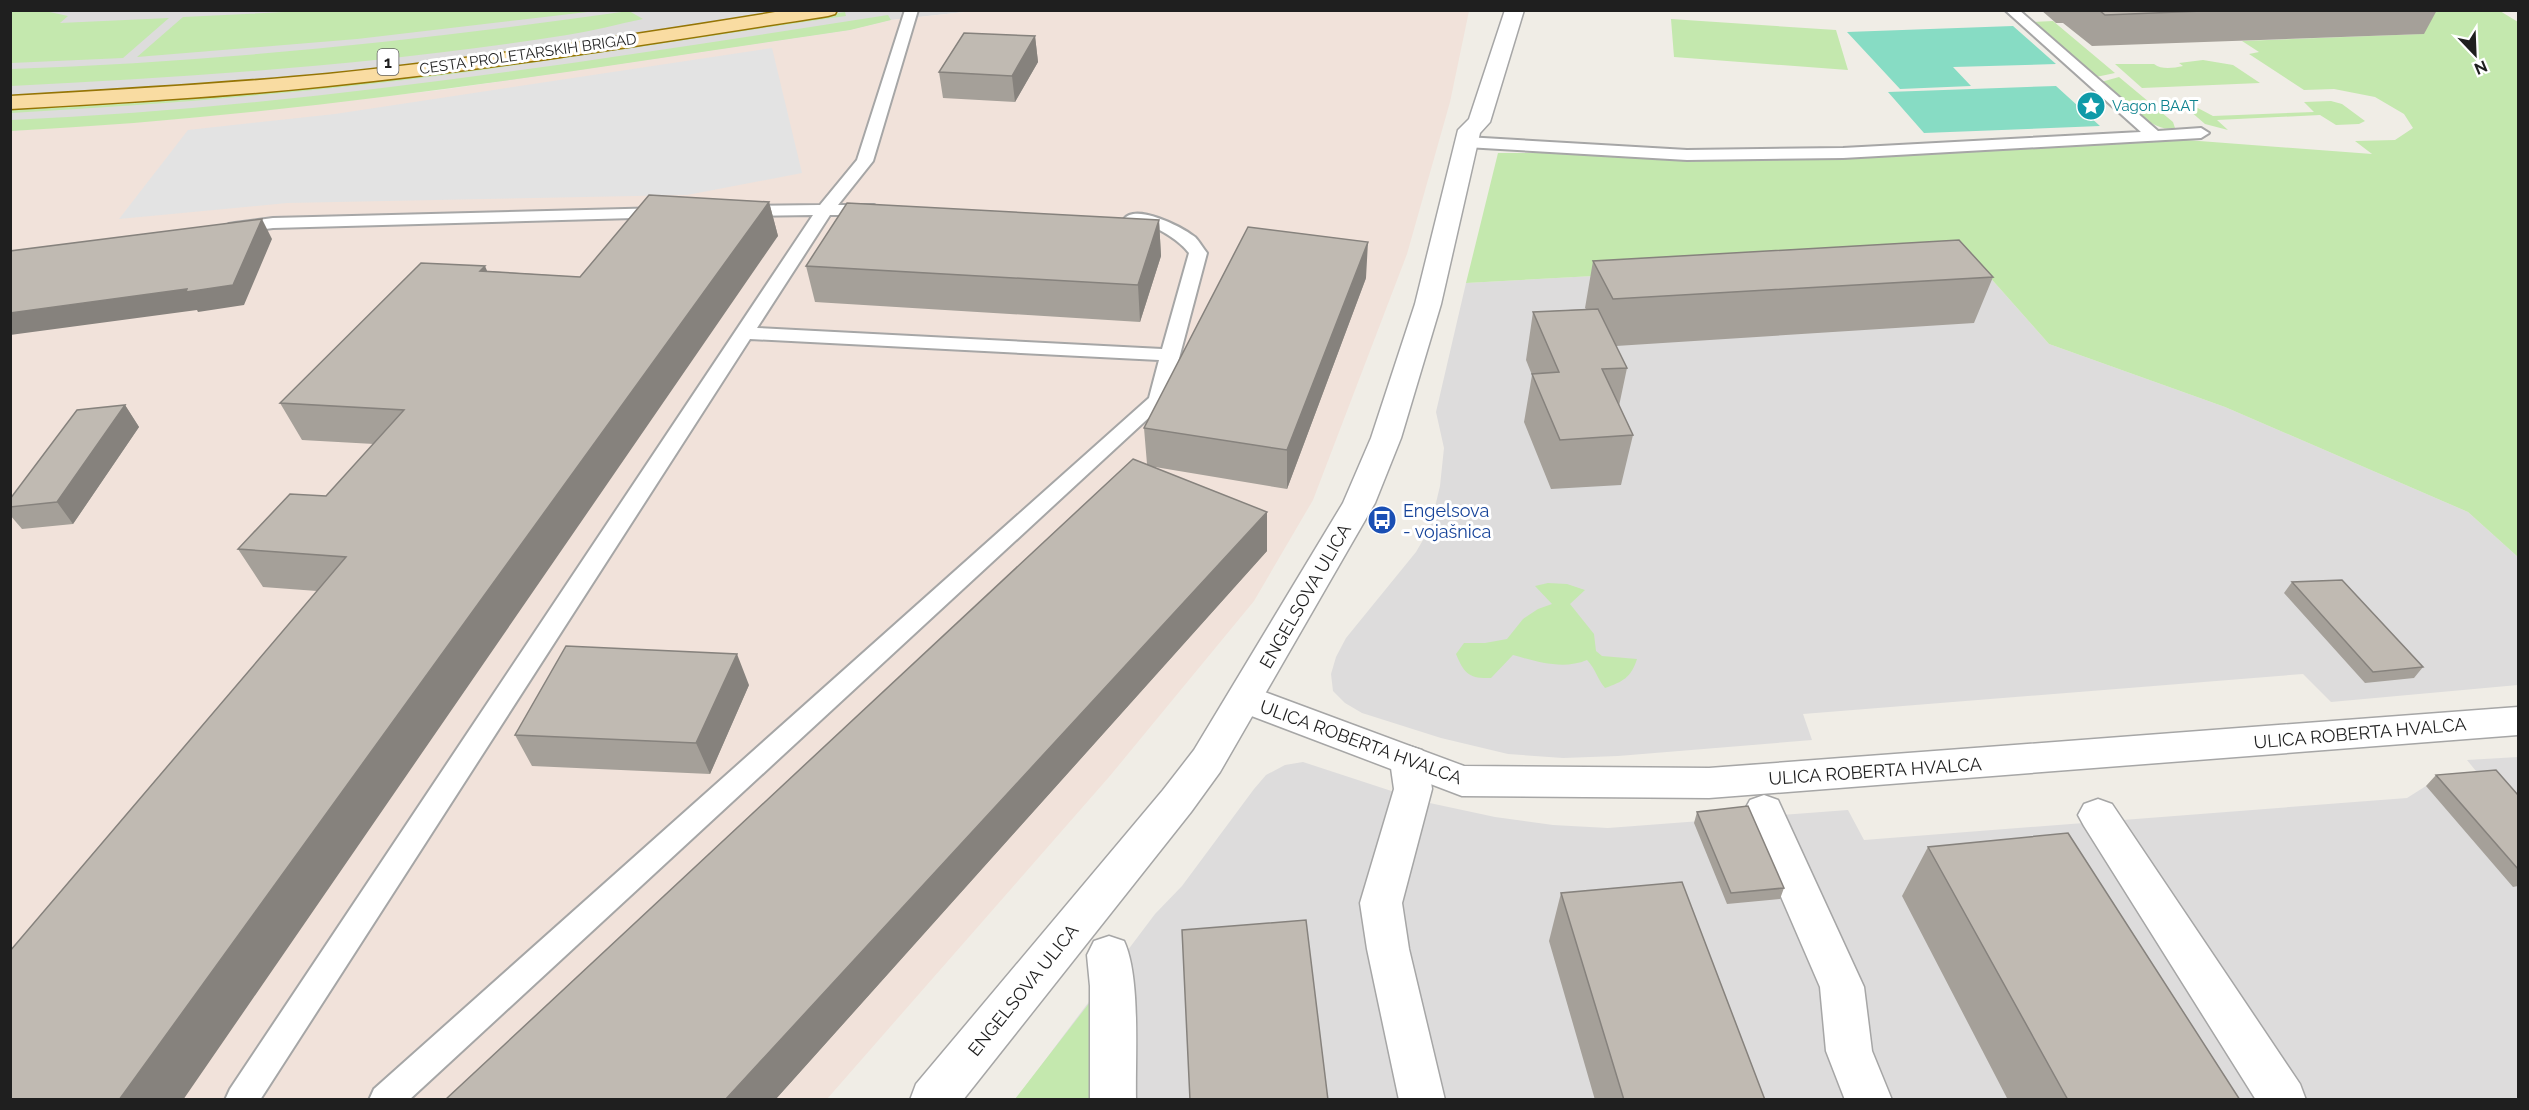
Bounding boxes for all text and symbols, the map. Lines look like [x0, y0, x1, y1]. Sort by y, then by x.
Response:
north arrow [2445, 24, 2505, 84]
street label: CESTA PROLETARSKIH BRIGAD [418, 30, 638, 78]
road number: 1 [378, 49, 398, 75]
text: N [2471, 56, 2490, 78]
place icon: Vagon BAAT [2075, 90, 2107, 122]
place label: Vagon BAAT [2112, 97, 2199, 115]
place label: Engelsova - vojašnica [1403, 500, 1491, 542]
bus stop icon: Engelsova - vojašnica [1366, 504, 1398, 536]
street label: ENGELSOVA ULICA [1255, 520, 1355, 672]
street label: ULICA ROBERTA HVALCA [1257, 696, 1465, 788]
street label: ULICA ROBERTA HVALCA [2253, 713, 2467, 753]
street label: ULICA ROBERTA HVALCA [1768, 753, 1982, 789]
street label: ENGELSOVA ULICA [963, 920, 1083, 1060]

